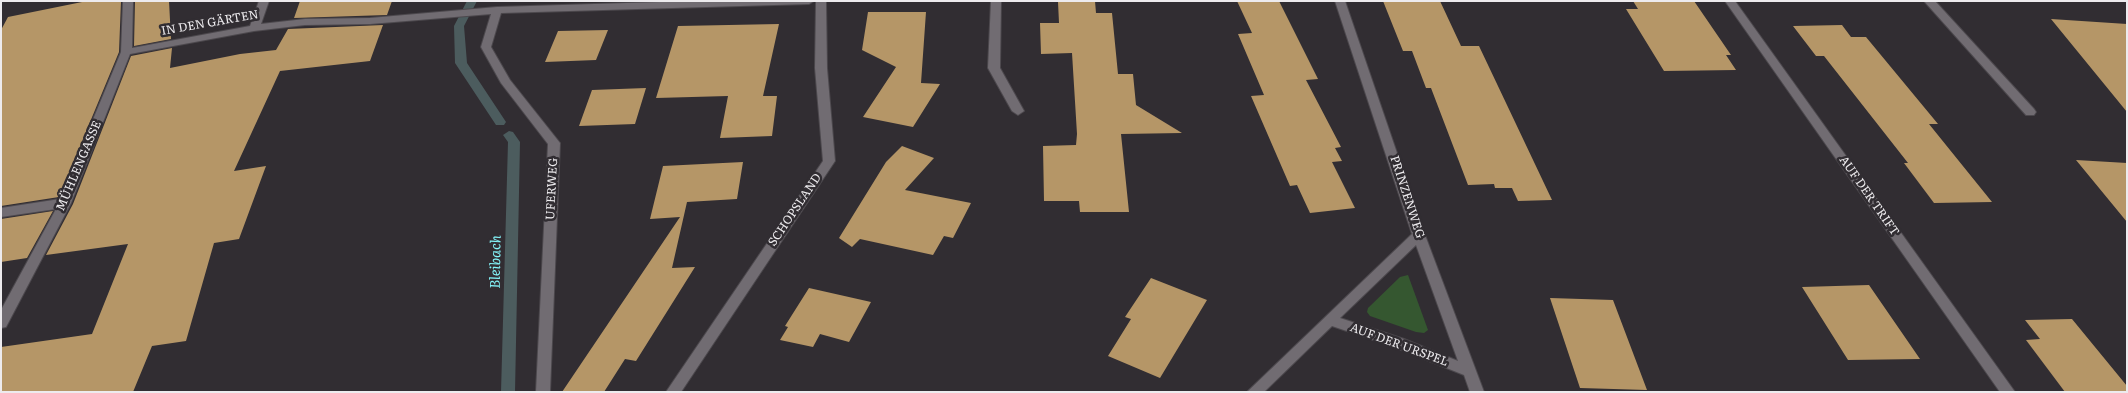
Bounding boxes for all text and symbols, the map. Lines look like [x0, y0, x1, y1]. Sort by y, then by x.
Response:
street label: IN DEN GÄRTEN [160, 7, 260, 39]
street label: MÜHLENGASSE [53, 119, 105, 213]
street label: AUF DER TRIFT [1836, 153, 1902, 239]
street label: PRINZENWEG [1387, 154, 1427, 240]
street label: UFERWEG [543, 157, 561, 221]
street label: SCHOPSLAND [765, 171, 825, 249]
water label: Bleibach [487, 235, 505, 289]
street label: AUF DER URSPEL [1348, 321, 1450, 369]

